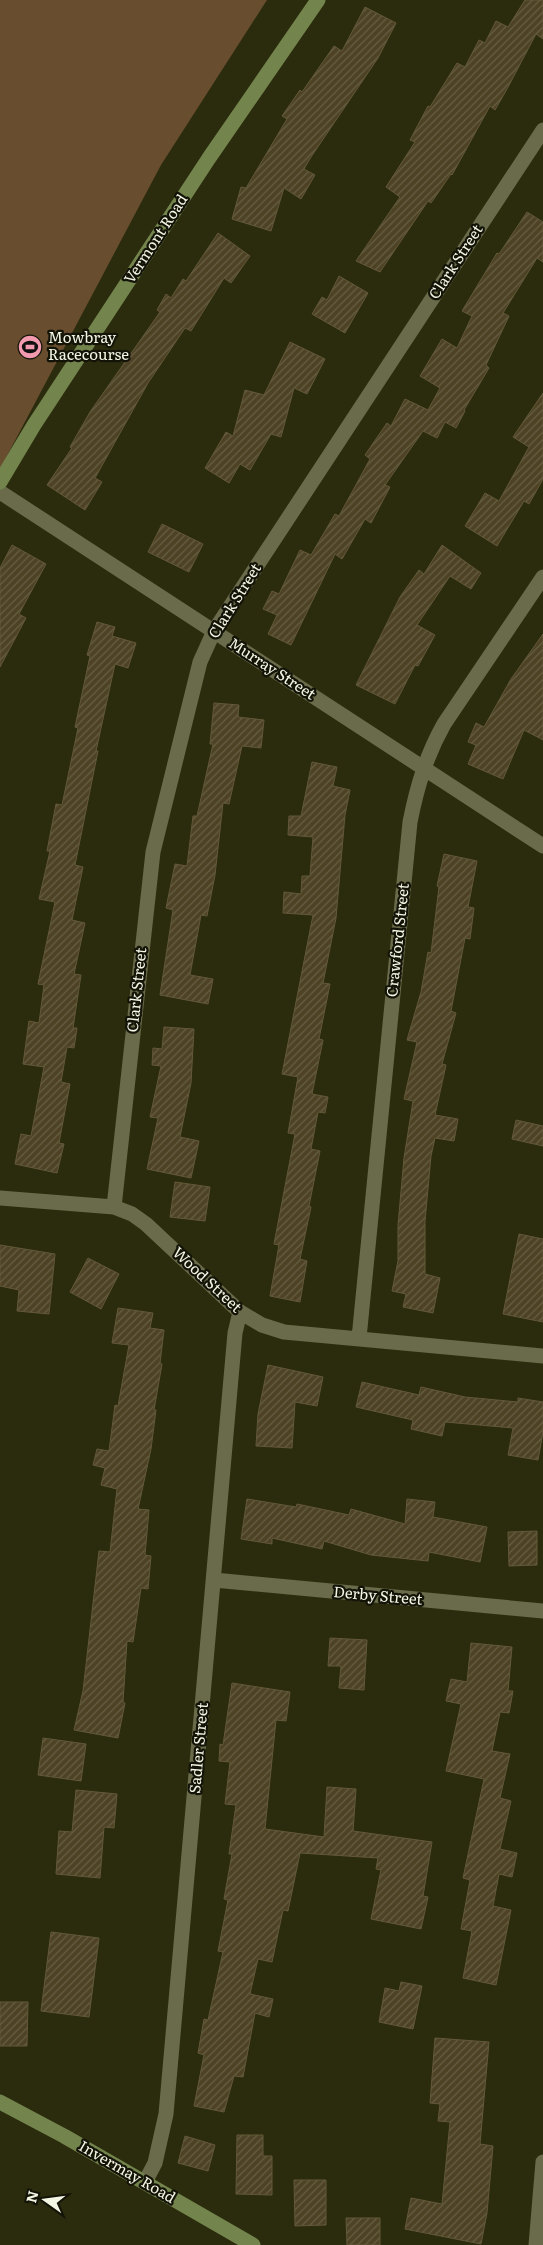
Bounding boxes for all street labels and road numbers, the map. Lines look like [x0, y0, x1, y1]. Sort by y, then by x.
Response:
street label: Vermont Road [117, 189, 192, 287]
street label: Clark Street [422, 219, 488, 303]
street label: Clark Street [201, 558, 266, 642]
street label: Murray Street [225, 631, 321, 705]
street label: Crawford Street [379, 882, 414, 998]
street label: Clark Street [120, 946, 151, 1033]
street label: Wood Street [168, 1241, 248, 1317]
street label: Derby Street [333, 1579, 424, 1610]
street label: Sadler Street [182, 1701, 213, 1794]
street label: Invermay Road [75, 2134, 181, 2208]

